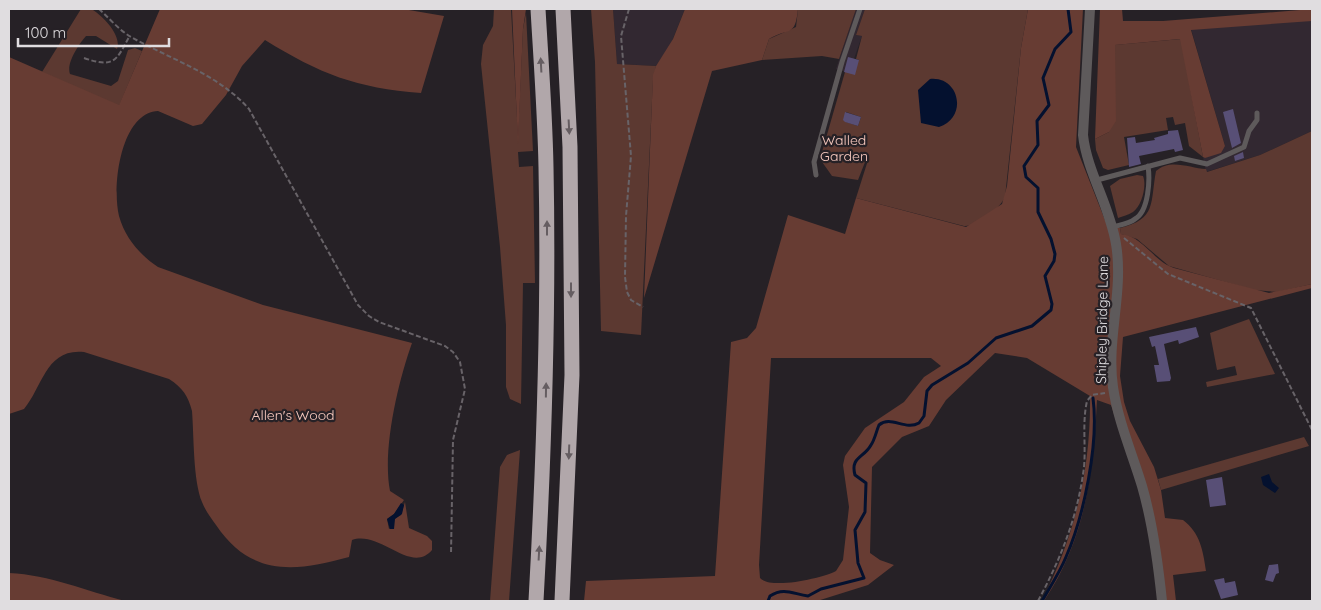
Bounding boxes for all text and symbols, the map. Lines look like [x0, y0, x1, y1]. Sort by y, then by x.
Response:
scale bar [18, 15, 169, 47]
text: 100 m [25, 23, 66, 42]
one-way arrow [537, 57, 545, 73]
one-way arrow [565, 120, 573, 136]
park label: Walled Garden [820, 131, 868, 165]
one-way arrow [542, 219, 550, 235]
street label: Shipley Bridge Lane [1092, 256, 1112, 384]
one-way arrow [567, 282, 575, 298]
one-way arrow [542, 382, 550, 398]
park label: Allen's Wood [251, 406, 335, 424]
one-way arrow [564, 445, 572, 461]
one-way arrow [535, 544, 543, 560]

